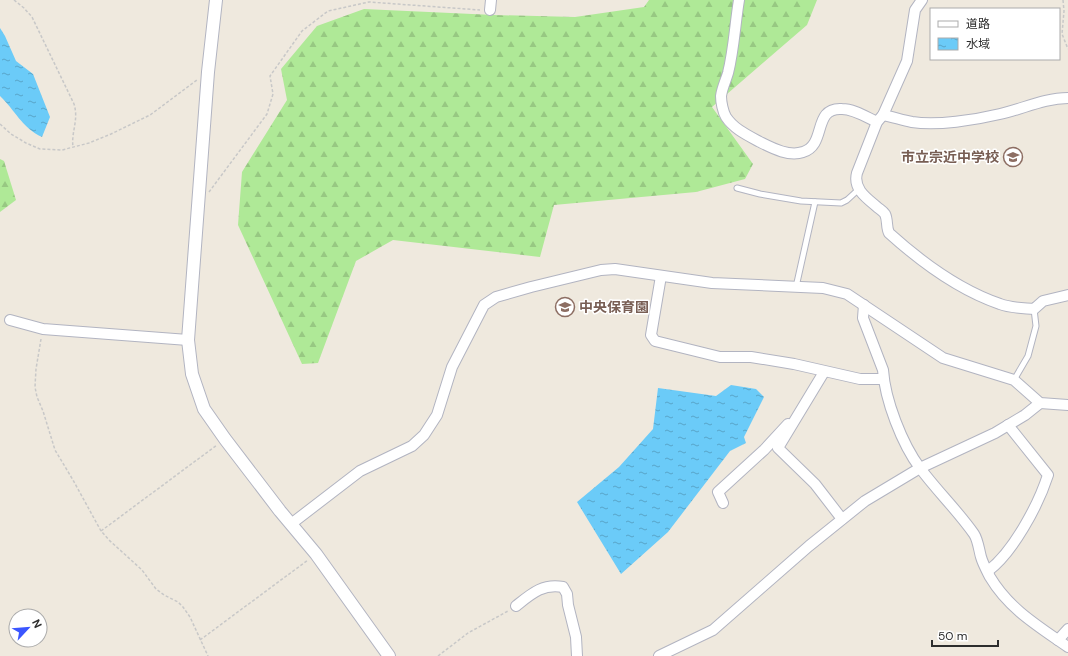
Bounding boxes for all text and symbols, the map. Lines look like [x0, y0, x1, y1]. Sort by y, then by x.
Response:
legend [930, 8, 1060, 60]
text: 道路 [966, 16, 990, 32]
text: 水域 [966, 36, 990, 52]
school or university icon: 市立宗近中学校 [1002, 146, 1024, 168]
place label: 市立宗近中学校 [901, 148, 999, 166]
school or university icon: 中央保育園 [554, 296, 576, 318]
place label: 中央保育園 [579, 298, 649, 316]
north arrow [8, 608, 48, 648]
text: N [29, 617, 45, 630]
scale bar [932, 622, 998, 648]
text: 50 m [938, 628, 967, 644]

